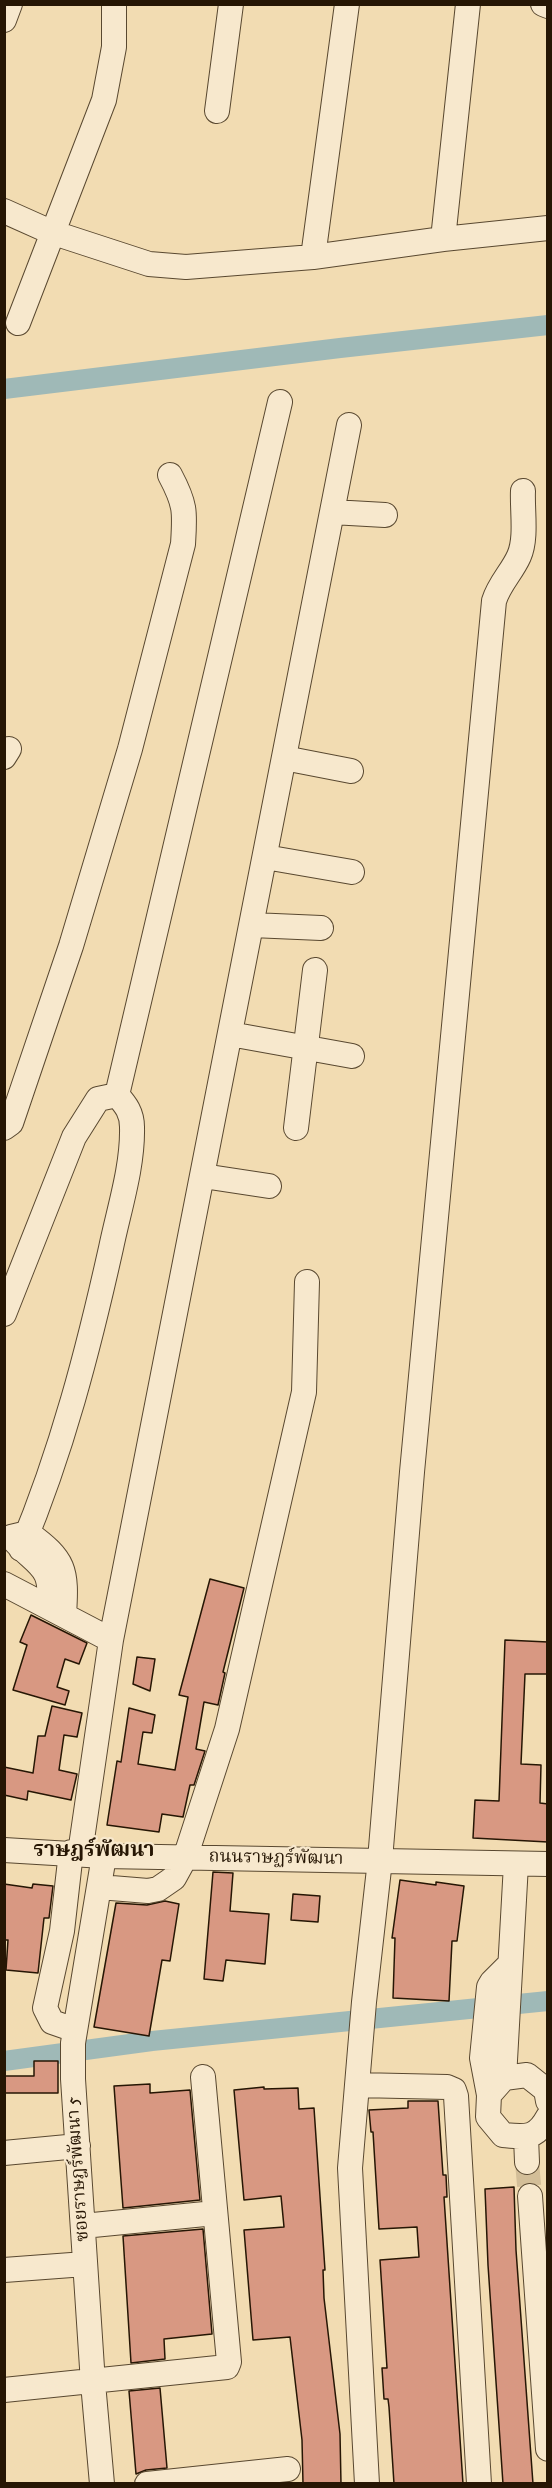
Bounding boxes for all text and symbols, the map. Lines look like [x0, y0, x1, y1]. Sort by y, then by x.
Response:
district label: ราษฎร์พัฒนา [34, 1839, 154, 1865]
street label: ถนนราษฏร์พัฒนา [208, 1847, 344, 1871]
street label: ซอยราษฎร์พัฒนา 5 [63, 2096, 95, 2242]

